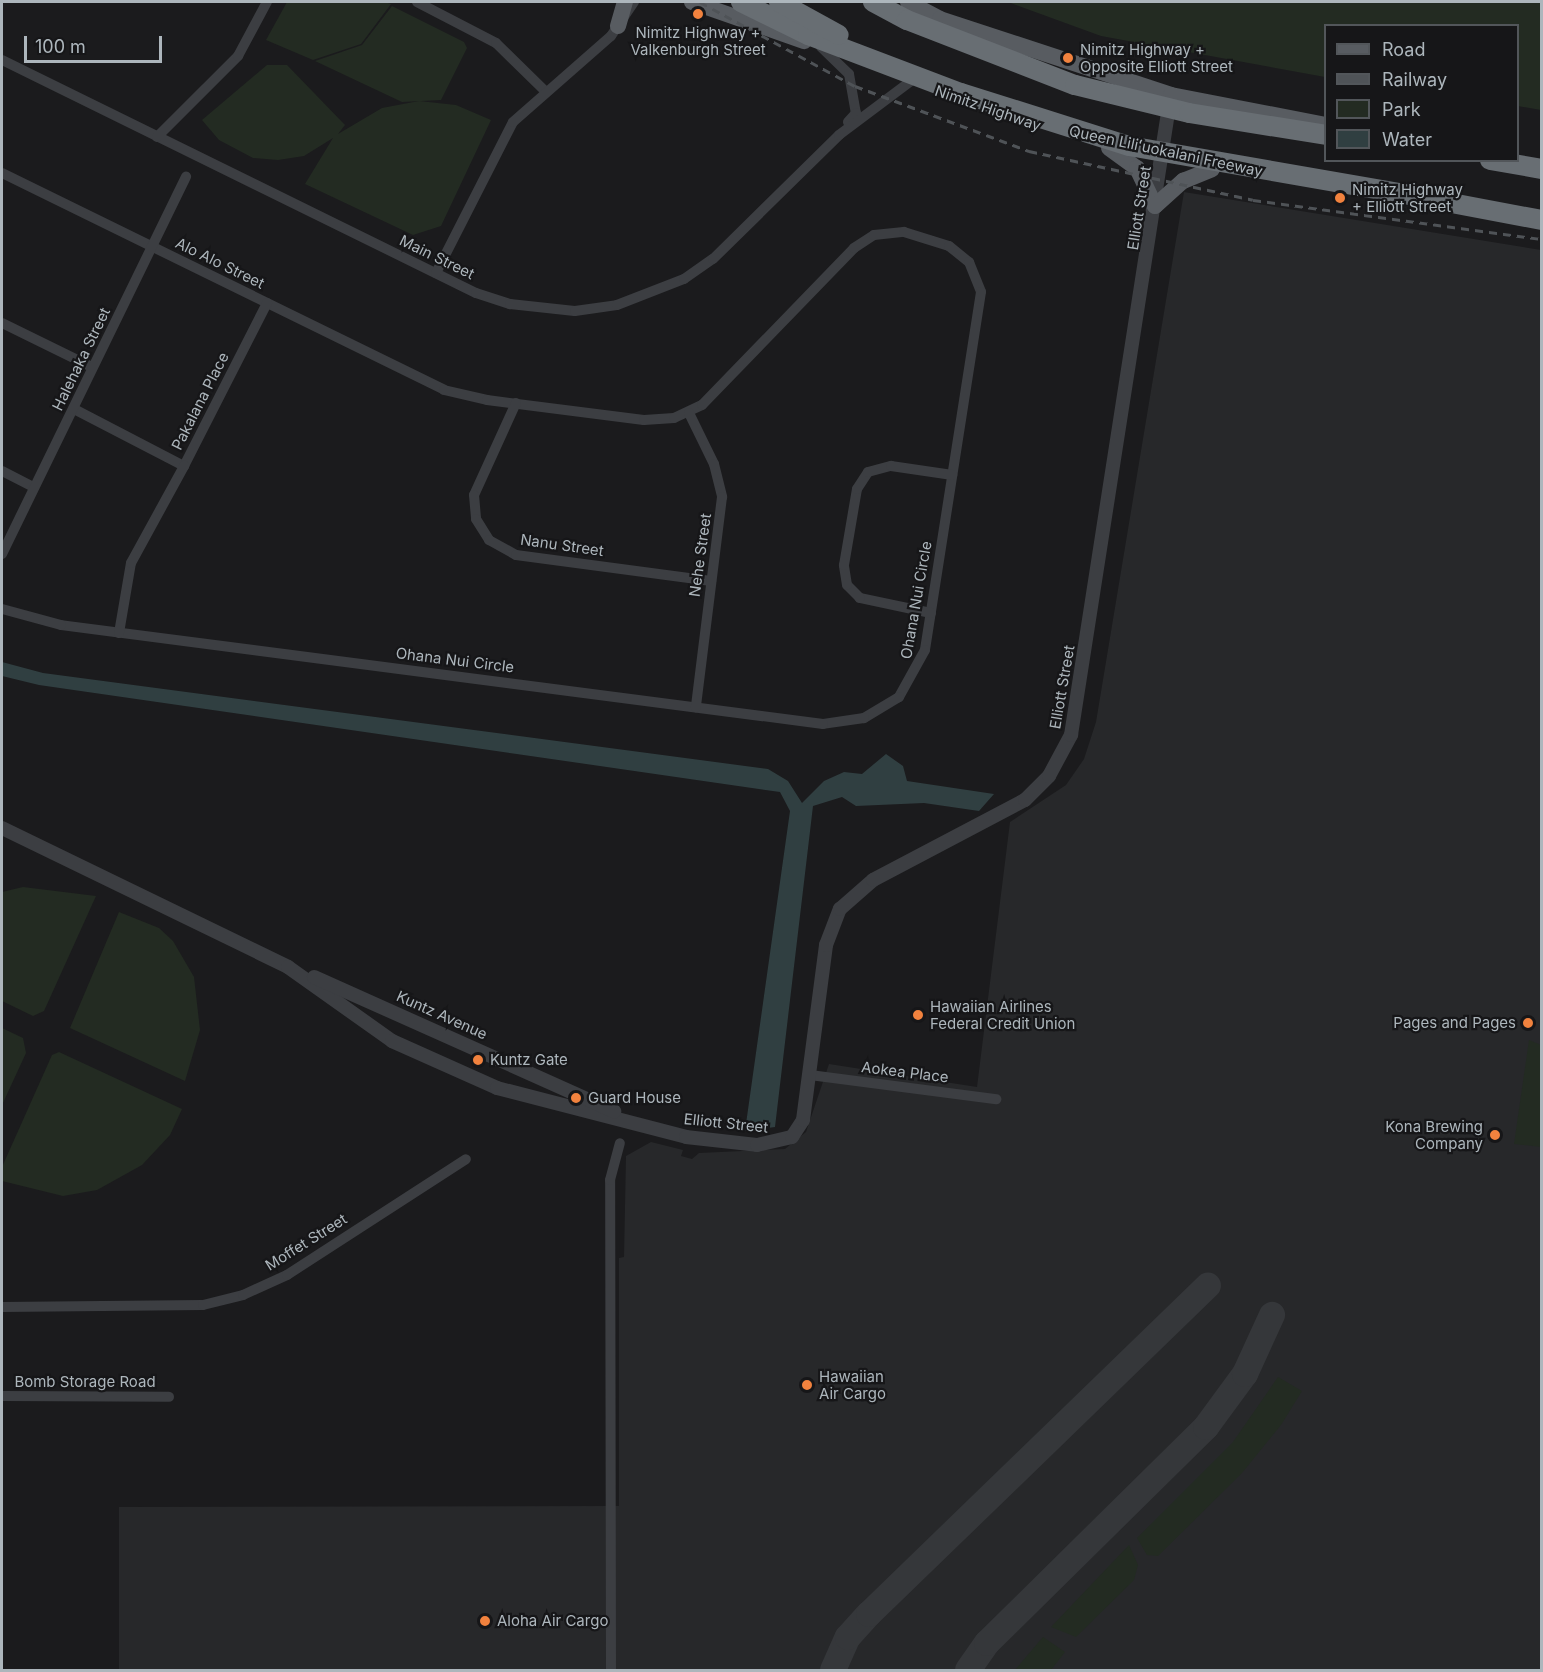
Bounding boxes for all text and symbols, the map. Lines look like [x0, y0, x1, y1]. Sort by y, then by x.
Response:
marker: Nimitz Highway + Valkenburgh Street [691, 7, 705, 21]
place label: Nimitz Highway + Valkenburgh Street [630, 23, 766, 58]
scale bar [27, 24, 165, 62]
legend [1324, 24, 1519, 162]
text: 100 m [35, 36, 86, 57]
text: Road [1382, 39, 1425, 60]
place label: Nimitz Highway + Opposite Elliott Street [1080, 40, 1233, 75]
marker: Nimitz Highway + Opposite Elliott Street [1061, 51, 1075, 65]
text: Railway [1382, 69, 1447, 90]
street label: Nimitz Highway [933, 81, 1043, 135]
text: Park [1382, 99, 1421, 120]
street label: Queen Liliʻuokalani Freeway [1068, 122, 1264, 180]
text: Water [1382, 129, 1432, 150]
street label: Elliott Street [1123, 165, 1155, 251]
place label: Nimitz Highway + Elliott Street [1352, 180, 1463, 215]
marker: Nimitz Highway + Elliott Street [1333, 191, 1347, 205]
street label: Main Street [397, 231, 477, 283]
street label: Alo Alo Street [173, 234, 267, 292]
street label: Halehaka Street [48, 305, 114, 413]
street label: Pakalana Place [168, 349, 232, 453]
street label: Nehe Street [685, 512, 715, 598]
street label: Nanu Street [519, 530, 605, 560]
street label: Ohana Nui Circle [897, 540, 935, 660]
street label: Ohana Nui Circle [395, 644, 515, 676]
street label: Elliott Street [1046, 644, 1078, 730]
street label: Kuntz Avenue [394, 987, 490, 1043]
place label: Hawaiian Airlines Federal Credit Union [930, 997, 1075, 1032]
marker: Hawaiian Airlines Federal Credit Union [911, 1008, 925, 1022]
place label: Pages and Pages [1393, 1014, 1516, 1032]
marker: Pages and Pages [1521, 1016, 1535, 1030]
place label: Kuntz Gate [490, 1051, 568, 1069]
marker: Kuntz Gate [471, 1053, 485, 1067]
street label: Aokea Place [860, 1058, 950, 1086]
place label: Guard House [588, 1089, 681, 1107]
marker: Guard House [569, 1091, 583, 1105]
street label: Elliott Street [683, 1110, 769, 1136]
place label: Kona Brewing Company [1385, 1117, 1483, 1152]
marker: Kona Brewing Company [1488, 1128, 1502, 1142]
street label: Moffet Street [262, 1210, 350, 1274]
place label: Hawaiian Air Cargo [819, 1367, 886, 1402]
street label: Bomb Storage Road [14, 1373, 156, 1391]
marker: Hawaiian Air Cargo [800, 1378, 814, 1392]
place label: Aloha Air Cargo [497, 1612, 608, 1630]
marker: Aloha Air Cargo [478, 1614, 492, 1628]

